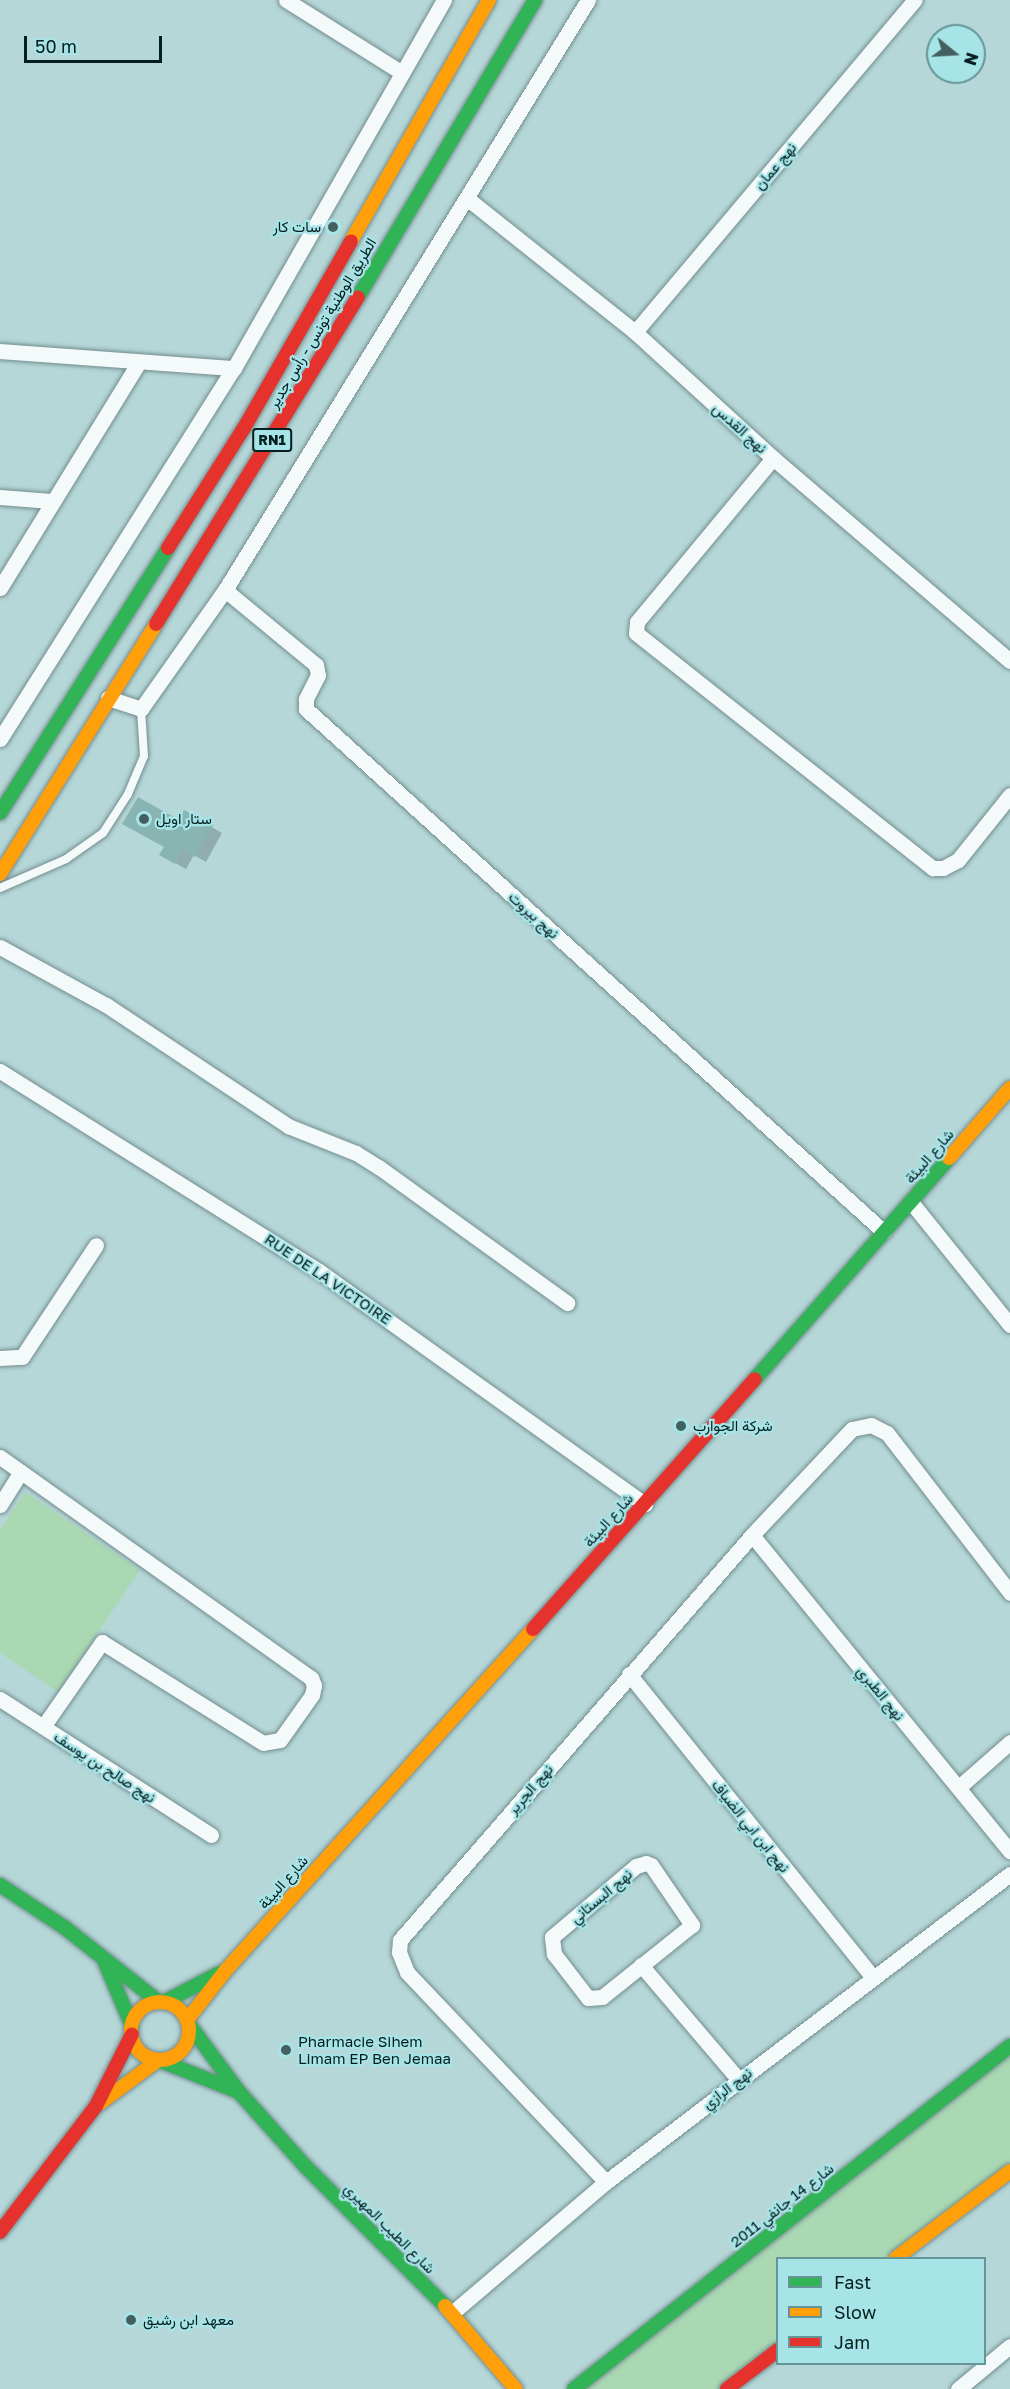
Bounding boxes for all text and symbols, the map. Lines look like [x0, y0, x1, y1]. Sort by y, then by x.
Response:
scale bar [27, 24, 165, 62]
north arrow [926, 24, 986, 84]
text: 50 m [35, 35, 77, 57]
text: N [960, 50, 983, 68]
street label: نهج عمان [750, 139, 800, 193]
place label: سات كار [273, 218, 321, 236]
marker: سات كار [326, 220, 340, 234]
street label: الطريق الوطنية تونس - رأس جدير [264, 235, 380, 411]
street label: نهج القدس [709, 399, 771, 457]
road number: RN1 [251, 429, 293, 451]
place label: ستار اويل [156, 810, 212, 828]
marker: ستار اويل [137, 812, 151, 826]
street label: نهج بيروت [505, 888, 563, 942]
street label: شارع البيئة [901, 1125, 957, 1187]
street label: RUE DE LA VICTOIRE [261, 1230, 395, 1328]
place label: شركة الجوارب [693, 1417, 773, 1435]
marker: شركة الجوارب [674, 1419, 688, 1433]
street label: شارع البيئة [579, 1490, 637, 1550]
street label: نهج الطبري [853, 1662, 909, 1724]
street label: نهج صالح بن يوسف [51, 1727, 159, 1807]
street label: نهج الجرير [503, 1760, 557, 1818]
street label: نهج ابن ابي الضياف [708, 1776, 794, 1876]
street label: شارع البيئة [254, 1852, 312, 1912]
street label: نهج البستاني [566, 1865, 636, 1927]
place label: Pharmacie Sihem Limam EP Ben Jemaa [298, 2032, 451, 2067]
marker: Pharmacie Sihem Limam EP Ben Jemaa [279, 2043, 293, 2057]
street label: نهج الرازي [699, 2063, 755, 2113]
street label: شارع 14 جانفي 2011 [727, 2159, 837, 2251]
street label: شارع الطيب المهيري [341, 2179, 439, 2277]
legend [776, 2257, 986, 2365]
text: Fast [834, 2271, 871, 2293]
text: Slow [834, 2301, 876, 2323]
place label: معهد ابن رشيق [143, 2311, 234, 2329]
marker: معهد ابن رشيق [124, 2313, 138, 2327]
text: Jam [834, 2331, 870, 2353]

